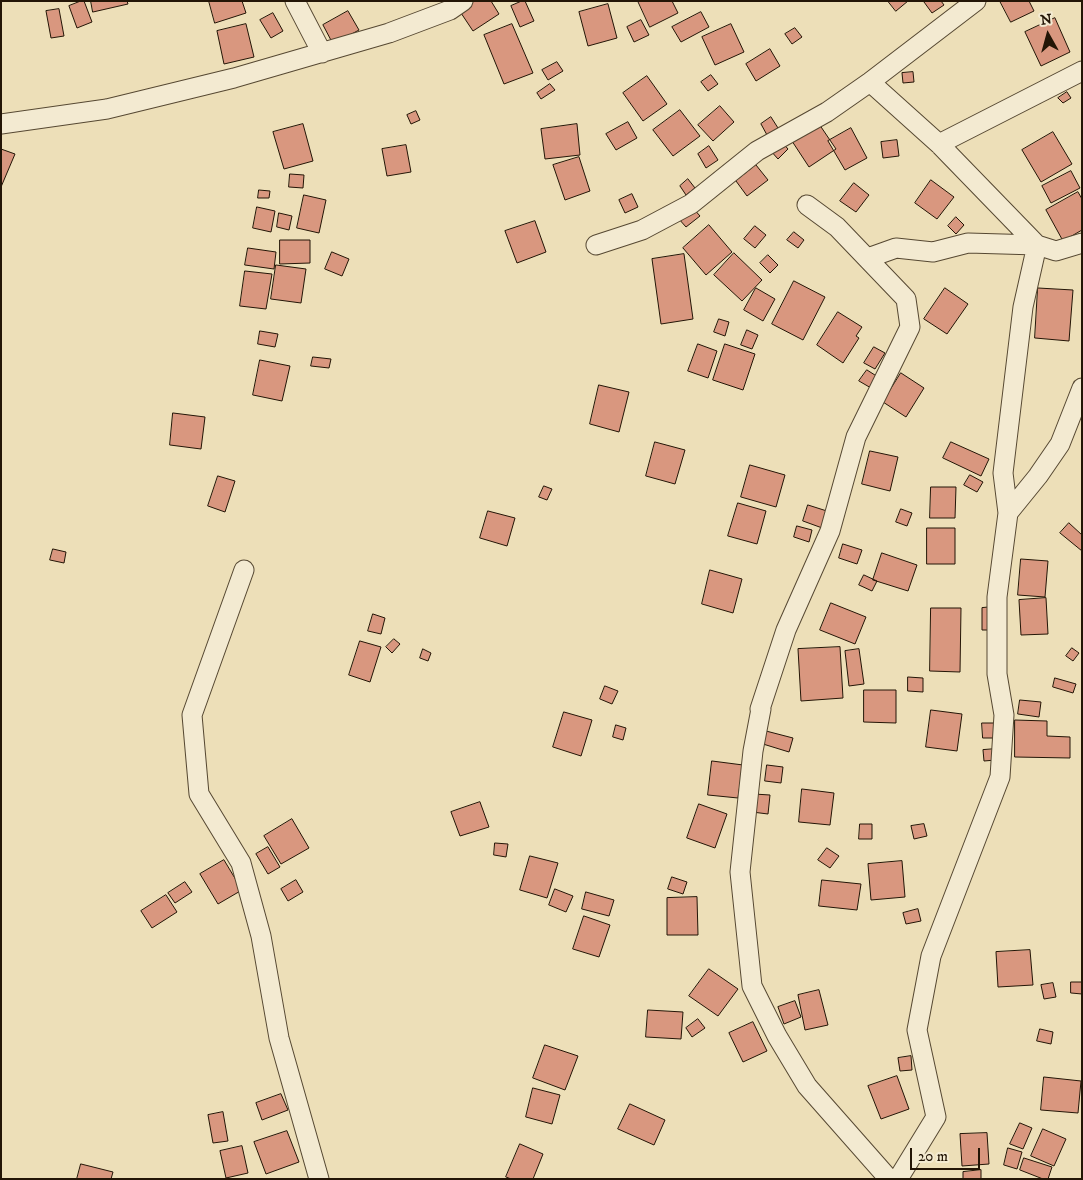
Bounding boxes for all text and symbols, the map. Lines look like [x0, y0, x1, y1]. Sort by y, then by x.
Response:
north arrow [1023, 10, 1073, 60]
text: N [1039, 10, 1053, 30]
scale bar [913, 1138, 983, 1170]
text: 20 m [918, 1147, 948, 1166]

